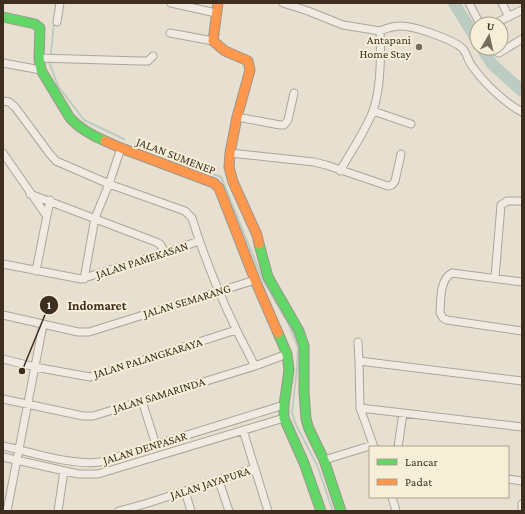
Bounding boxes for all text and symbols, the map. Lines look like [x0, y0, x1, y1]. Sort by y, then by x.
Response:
north arrow [469, 16, 509, 56]
text: U [486, 20, 496, 33]
place label: Antapani Home Stay [359, 33, 411, 61]
marker: Antapani Home Stay [414, 42, 424, 52]
street label: JALAN SUMENEP [134, 134, 218, 178]
street label: JALAN PAMEKASAN [93, 238, 190, 282]
street label: JALAN SEMARANG [141, 281, 233, 321]
callout: Indomaret [39, 293, 134, 318]
text: 1 [47, 298, 52, 312]
text: Indomaret [68, 298, 127, 313]
street label: JALAN PALANGKARAYA [91, 335, 204, 381]
street label: JALAN SAMARINDA [110, 374, 207, 416]
street label: JALAN DENPASAR [100, 428, 189, 468]
legend [369, 446, 509, 498]
text: Lancar [405, 455, 439, 469]
street label: JALAN JAYAPURA [167, 463, 252, 503]
text: Padat [405, 475, 433, 489]

